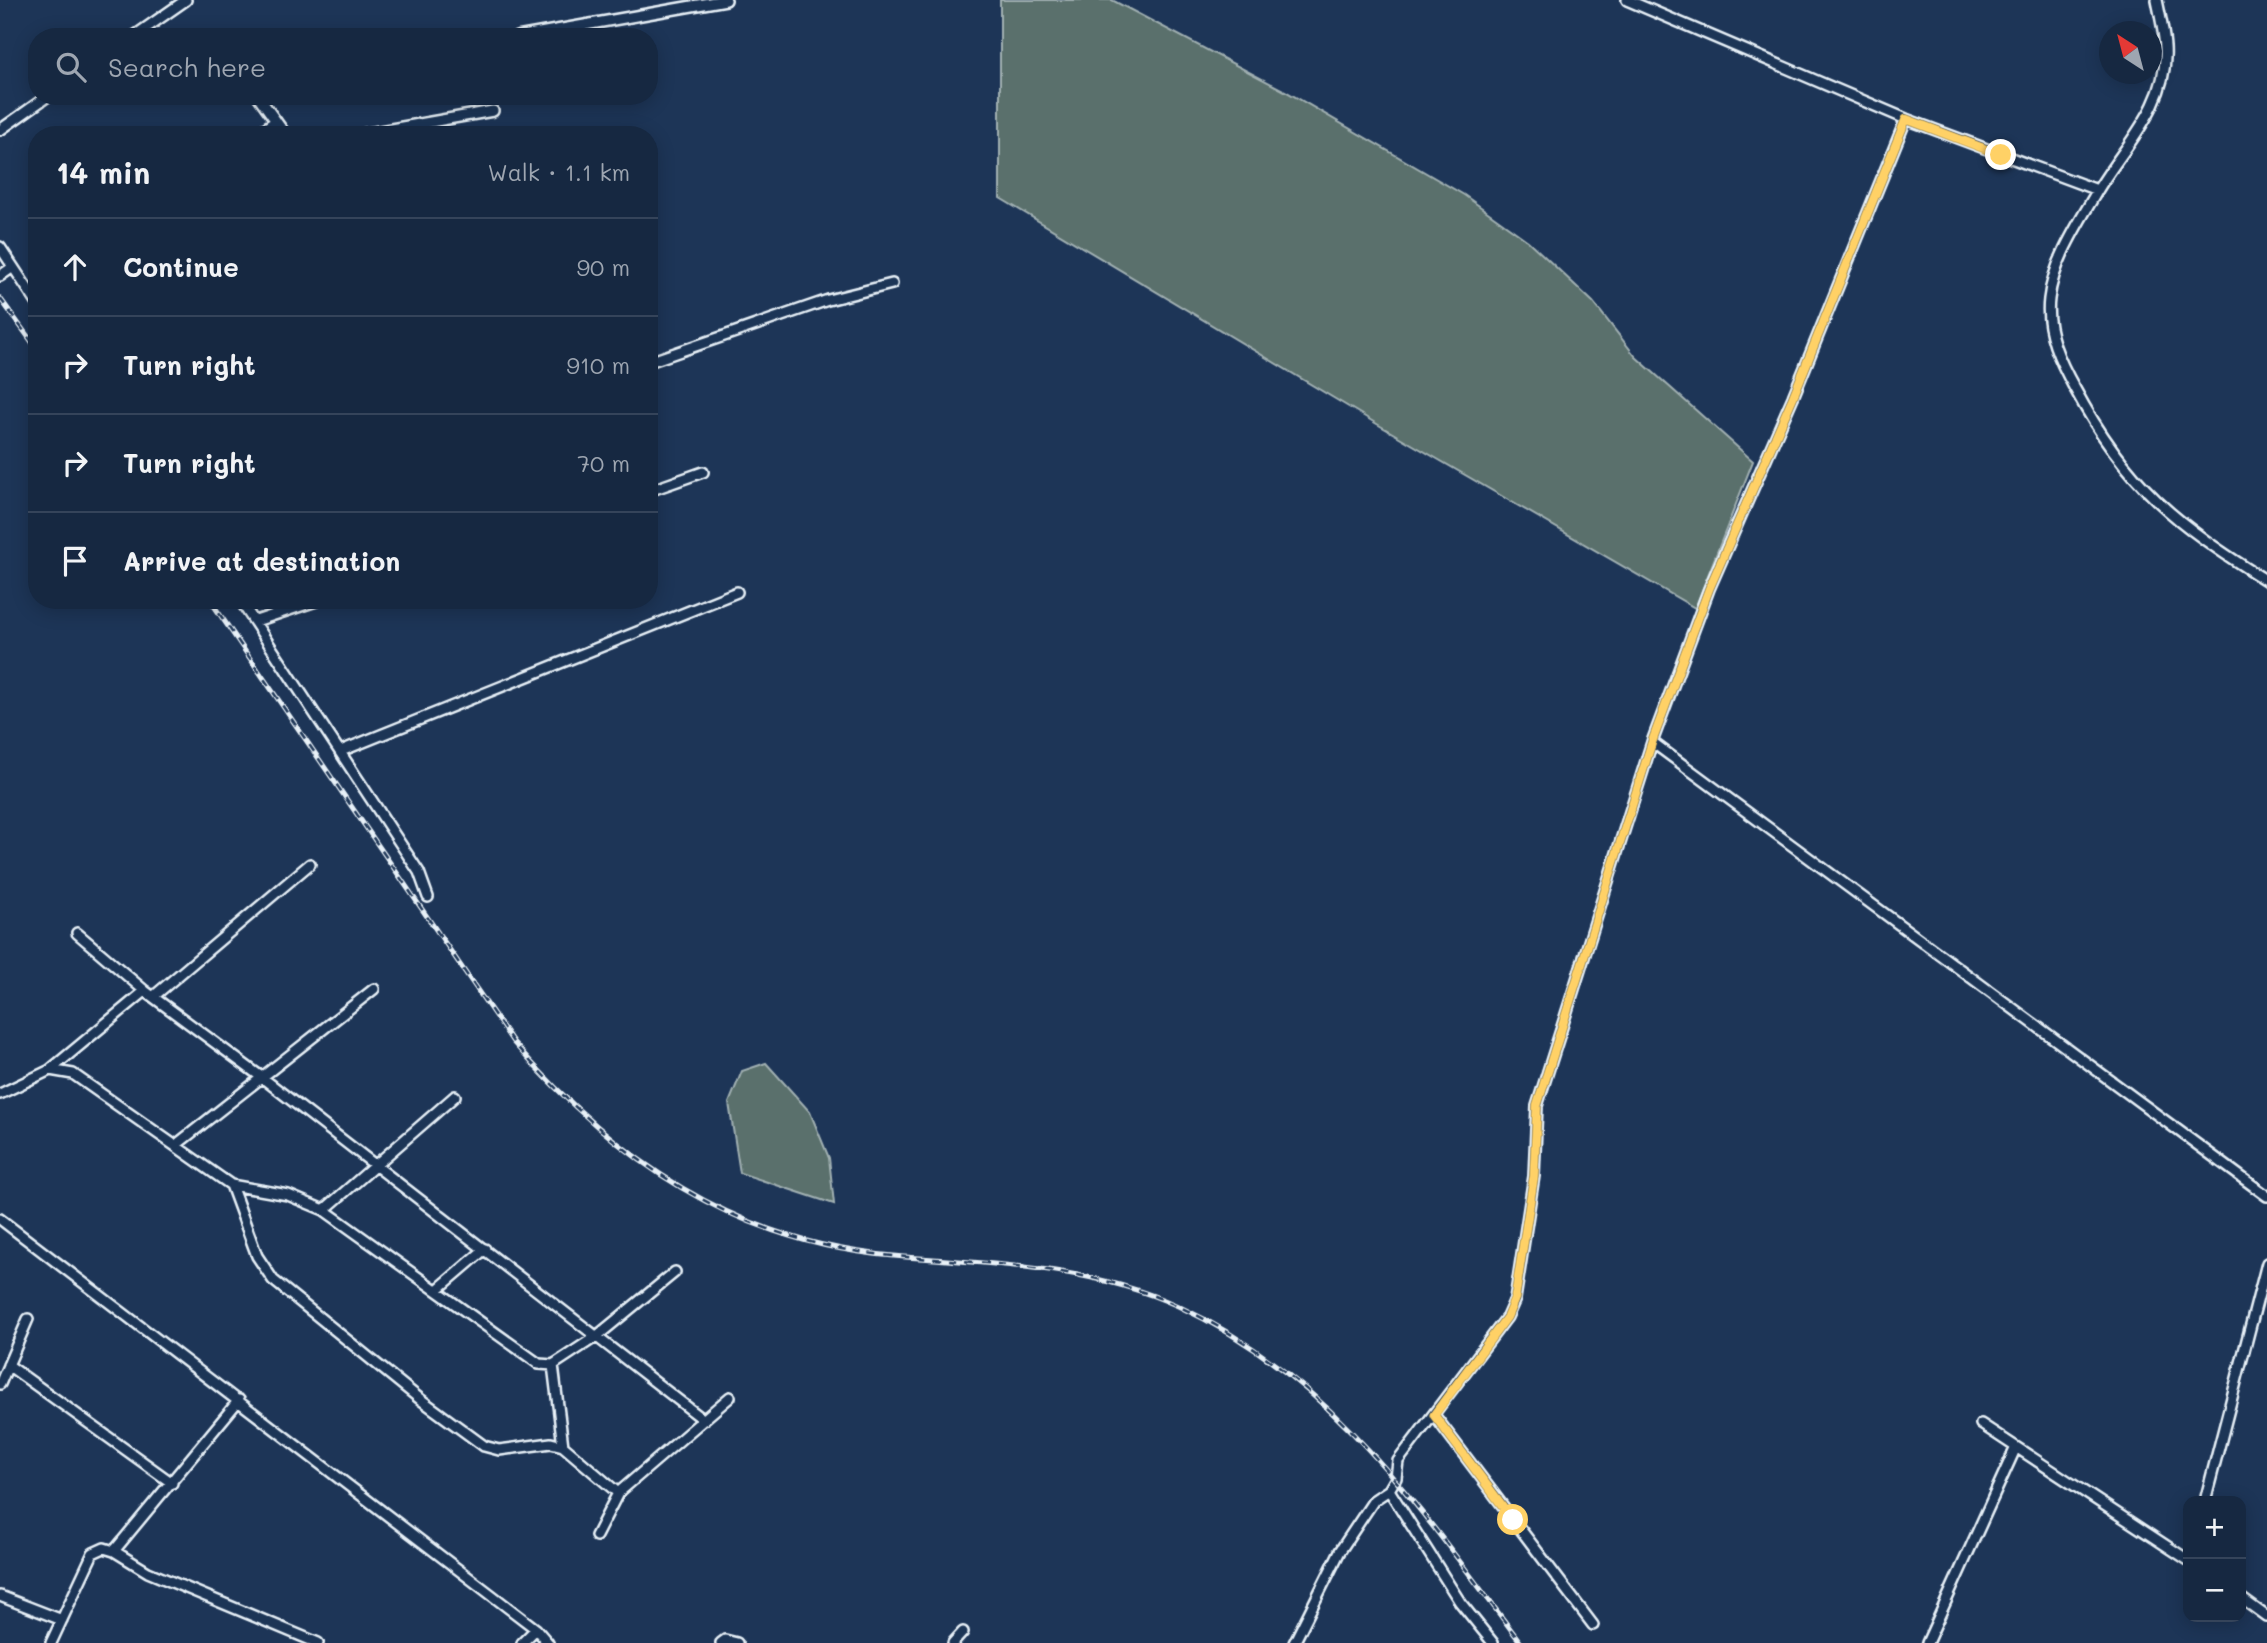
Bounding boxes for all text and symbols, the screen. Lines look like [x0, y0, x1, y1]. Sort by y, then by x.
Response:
north arrow [2099, 21, 2162, 84]
search box [28, 28, 658, 105]
icon: search [52, 48, 90, 86]
text: Search here [108, 50, 266, 84]
route end [1985, 139, 2016, 170]
text: 14 min [56, 152, 150, 192]
text: Walk · 1.1 km [487, 157, 630, 187]
icon: ahead [56, 248, 94, 286]
text: Continue [123, 250, 239, 284]
text: 90 m [577, 252, 630, 282]
icon: right [56, 346, 94, 384]
text: Turn right [123, 348, 256, 382]
text: 910 m [566, 350, 630, 380]
icon: right [56, 444, 94, 482]
text: Turn right [123, 446, 256, 480]
text: 70 m [577, 448, 630, 478]
icon: arrive [56, 542, 94, 580]
text: Arrive at destination [123, 544, 400, 578]
map controls [2183, 1496, 2246, 1622]
button: + [2183, 1496, 2246, 1559]
route start [1497, 1504, 1528, 1535]
button: − [2183, 1559, 2246, 1622]

